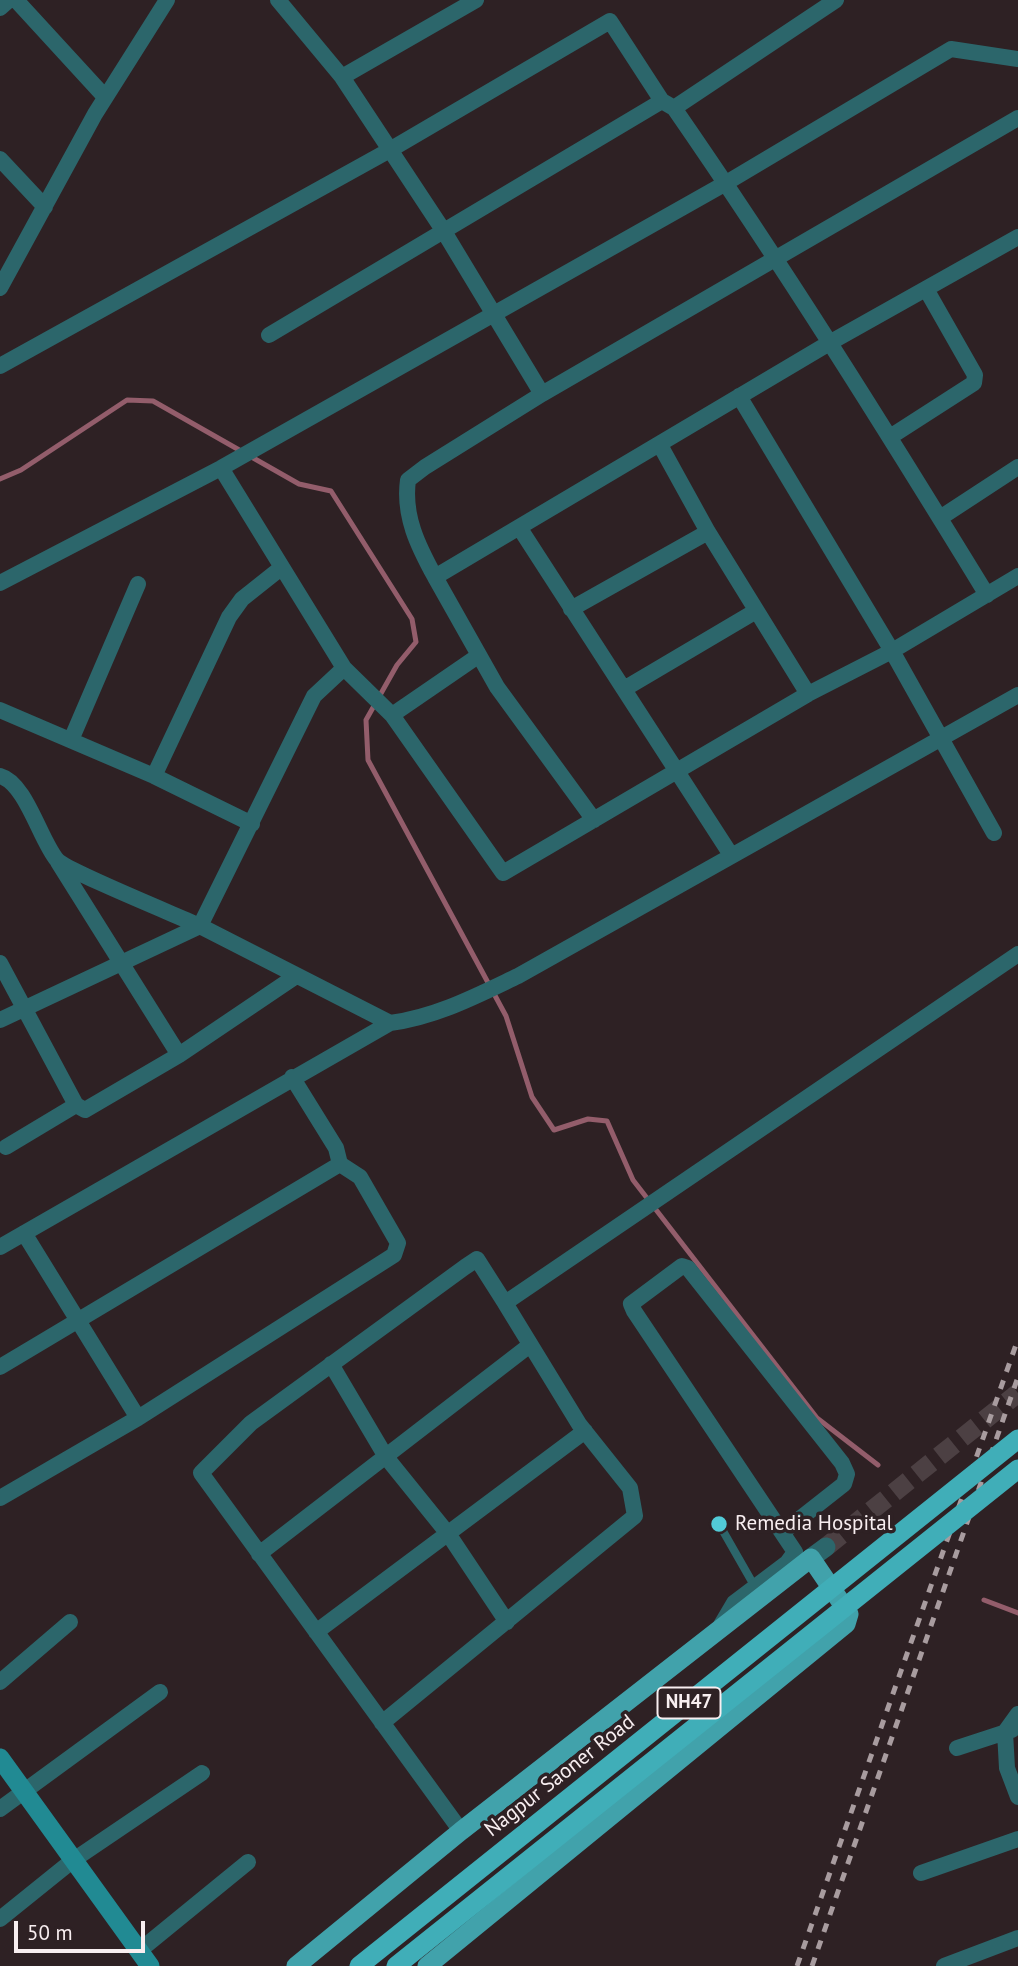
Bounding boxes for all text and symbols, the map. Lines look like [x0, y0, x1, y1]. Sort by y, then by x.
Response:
place label: Remedia Hospital [735, 1511, 893, 1537]
marker: Remedia Hospital [709, 1514, 729, 1534]
road number: NH47 [658, 1688, 720, 1718]
street label: Nagpur Saoner Road [480, 1710, 640, 1842]
scale bar [18, 1906, 149, 1950]
text: 50 m [27, 1919, 73, 1946]

